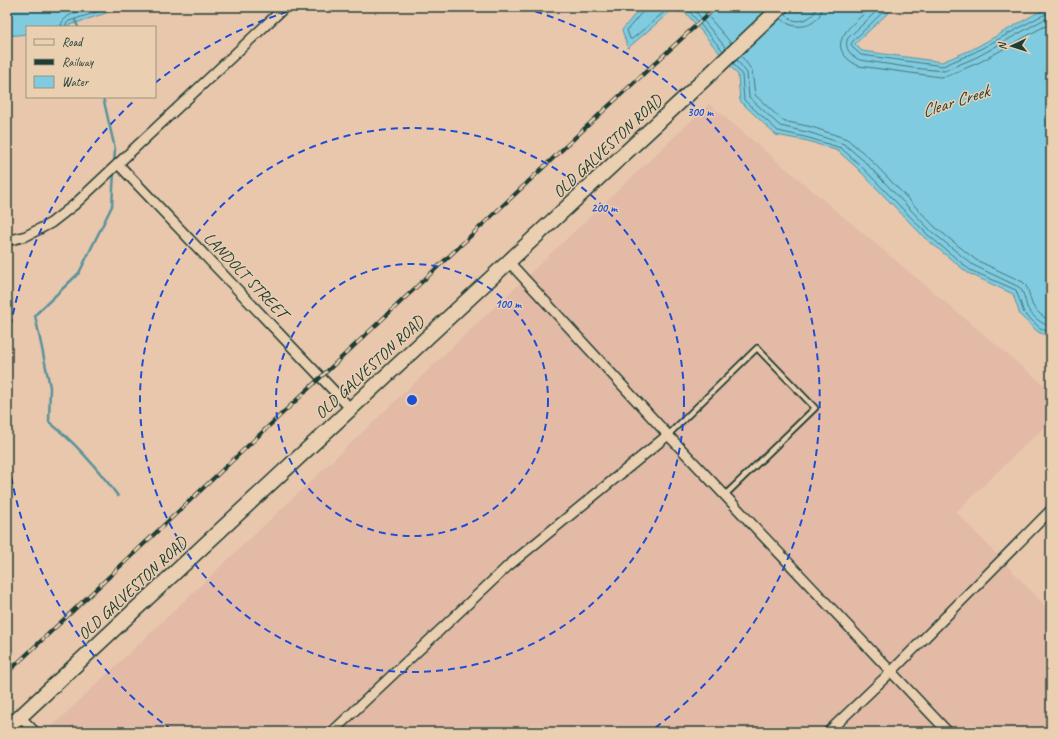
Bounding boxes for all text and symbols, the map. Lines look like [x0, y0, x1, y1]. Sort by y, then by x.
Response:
legend [26, 26, 156, 98]
north arrow [992, 26, 1032, 66]
text: Road [62, 34, 84, 50]
text: N [995, 41, 1009, 51]
text: Railway [62, 54, 94, 70]
text: Water [62, 74, 90, 90]
water label: Clear Creek [919, 79, 994, 122]
street label: OLD GALVESTON ROAD [548, 89, 668, 202]
text: 300 m [687, 104, 714, 120]
text: 200 m [591, 200, 618, 216]
street label: LANDOLT STREET [199, 228, 295, 326]
text: 100 m [495, 296, 522, 312]
street label: OLD GALVESTON ROAD [310, 310, 430, 423]
centre of rings [405, 393, 419, 407]
street label: OLD GALVESTON ROAD [73, 531, 193, 644]

